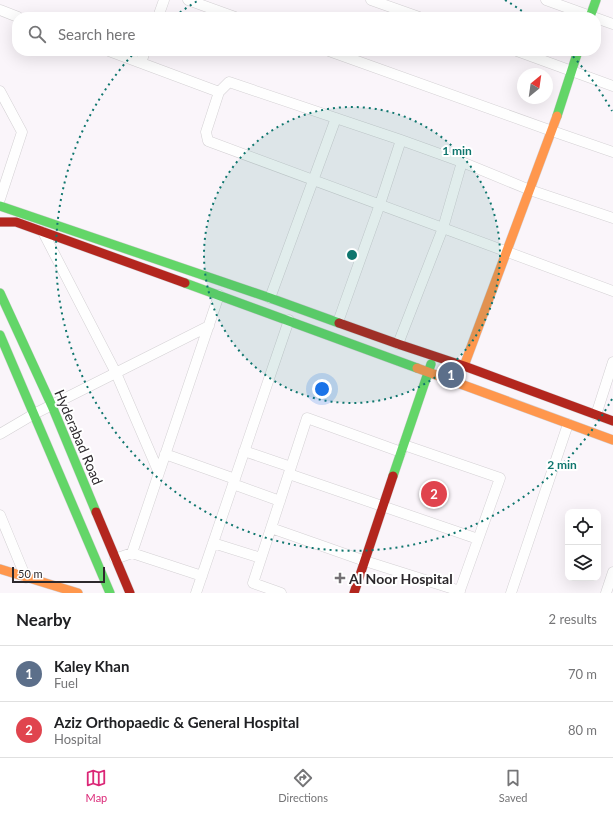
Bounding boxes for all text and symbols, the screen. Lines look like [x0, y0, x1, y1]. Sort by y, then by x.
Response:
search box [12, 12, 601, 56]
icon: search [26, 23, 48, 45]
text: Search here [58, 25, 135, 43]
north arrow [517, 68, 553, 104]
text: 1 min [442, 143, 472, 158]
centre of rings [345, 248, 359, 262]
pin: 1 [438, 360, 464, 390]
your location [312, 379, 332, 399]
street label: Hyderabad Road [51, 387, 107, 487]
text: 2 min [547, 457, 577, 472]
pin: 2 [421, 479, 447, 509]
map controls [565, 509, 601, 581]
button: locate [565, 509, 601, 545]
button: layers [565, 545, 601, 581]
scale bar [12, 565, 105, 584]
text: 50 m [18, 567, 43, 580]
place label: Al Noor Hospital [348, 570, 453, 587]
marker: Al Noor Hospital [334, 572, 346, 584]
text: Nearby [16, 609, 71, 630]
text: 2 results [549, 611, 597, 627]
text: Kaley Khan [54, 657, 129, 675]
text: 1 [25, 666, 33, 682]
text: 70 m [568, 666, 597, 682]
text: Fuel [54, 675, 78, 691]
text: Aziz Orthopaedic & General Hospital [54, 713, 299, 731]
text: 2 [25, 722, 33, 738]
text: 80 m [568, 722, 597, 738]
text: Hospital [54, 731, 101, 747]
tab: Map [85, 767, 107, 804]
tab: Directions [278, 767, 328, 804]
tab: Saved [499, 767, 528, 804]

